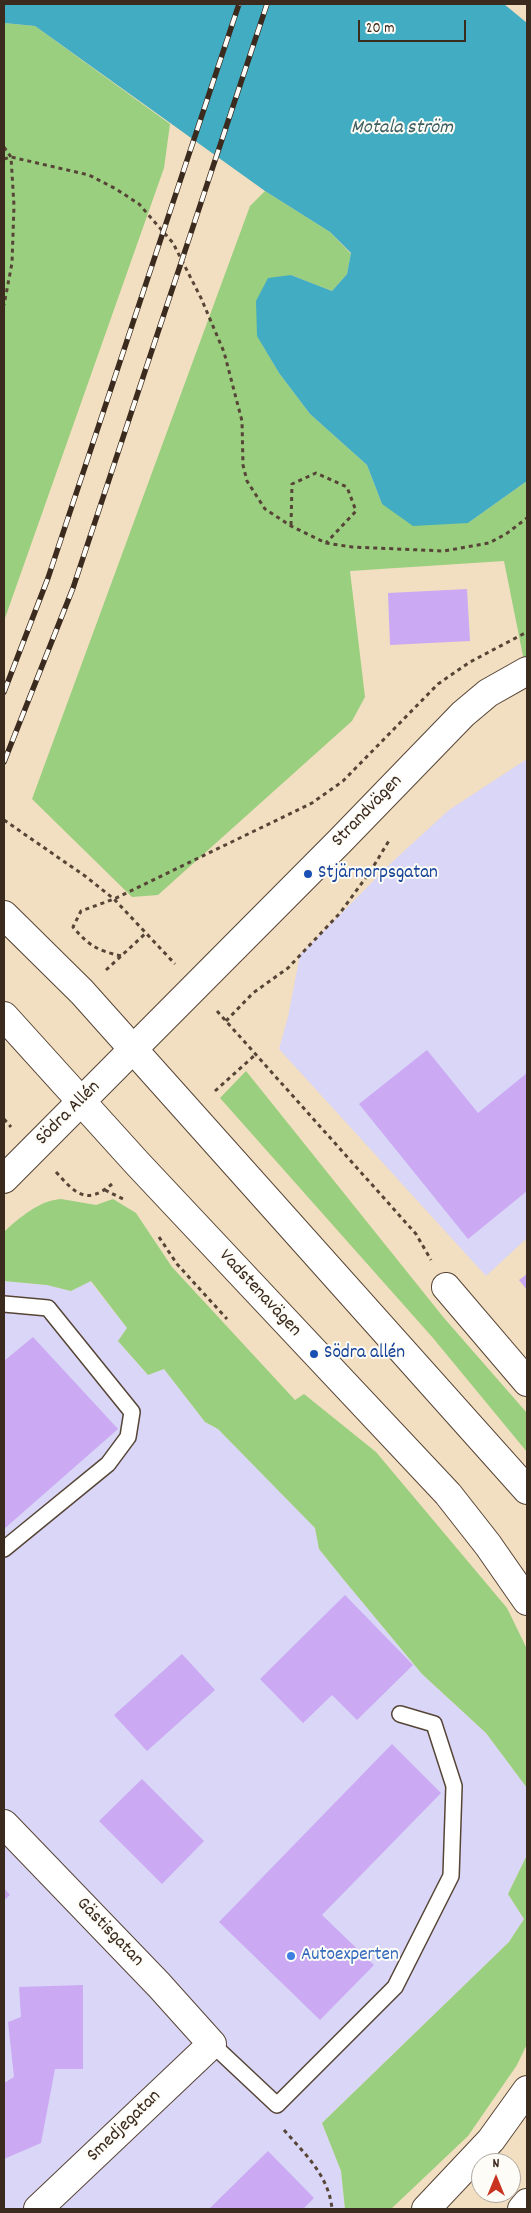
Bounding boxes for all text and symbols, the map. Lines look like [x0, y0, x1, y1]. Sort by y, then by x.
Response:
scale bar [361, 10, 468, 42]
text: 20 m [366, 18, 394, 40]
water label: Motala ström [351, 117, 453, 141]
street label: Strandvägen [328, 771, 408, 853]
place label: Stjärnorpsgatan [318, 863, 438, 885]
marker: Stjärnorpsgatan [302, 868, 314, 880]
street label: Södra Allén [32, 1077, 106, 1151]
street label: Vadstenavägen [213, 1246, 305, 1342]
place label: Södra allén [324, 1343, 405, 1365]
marker: Södra allén [308, 1348, 320, 1360]
street label: Gästisgatan [70, 1894, 148, 1972]
place label: Autoexperten [301, 1945, 399, 1967]
marker: Autoexperten [285, 1950, 297, 1962]
street label: Smedjegatan [83, 2086, 167, 2168]
north arrow [471, 2153, 521, 2203]
text: N [493, 2154, 499, 2174]

